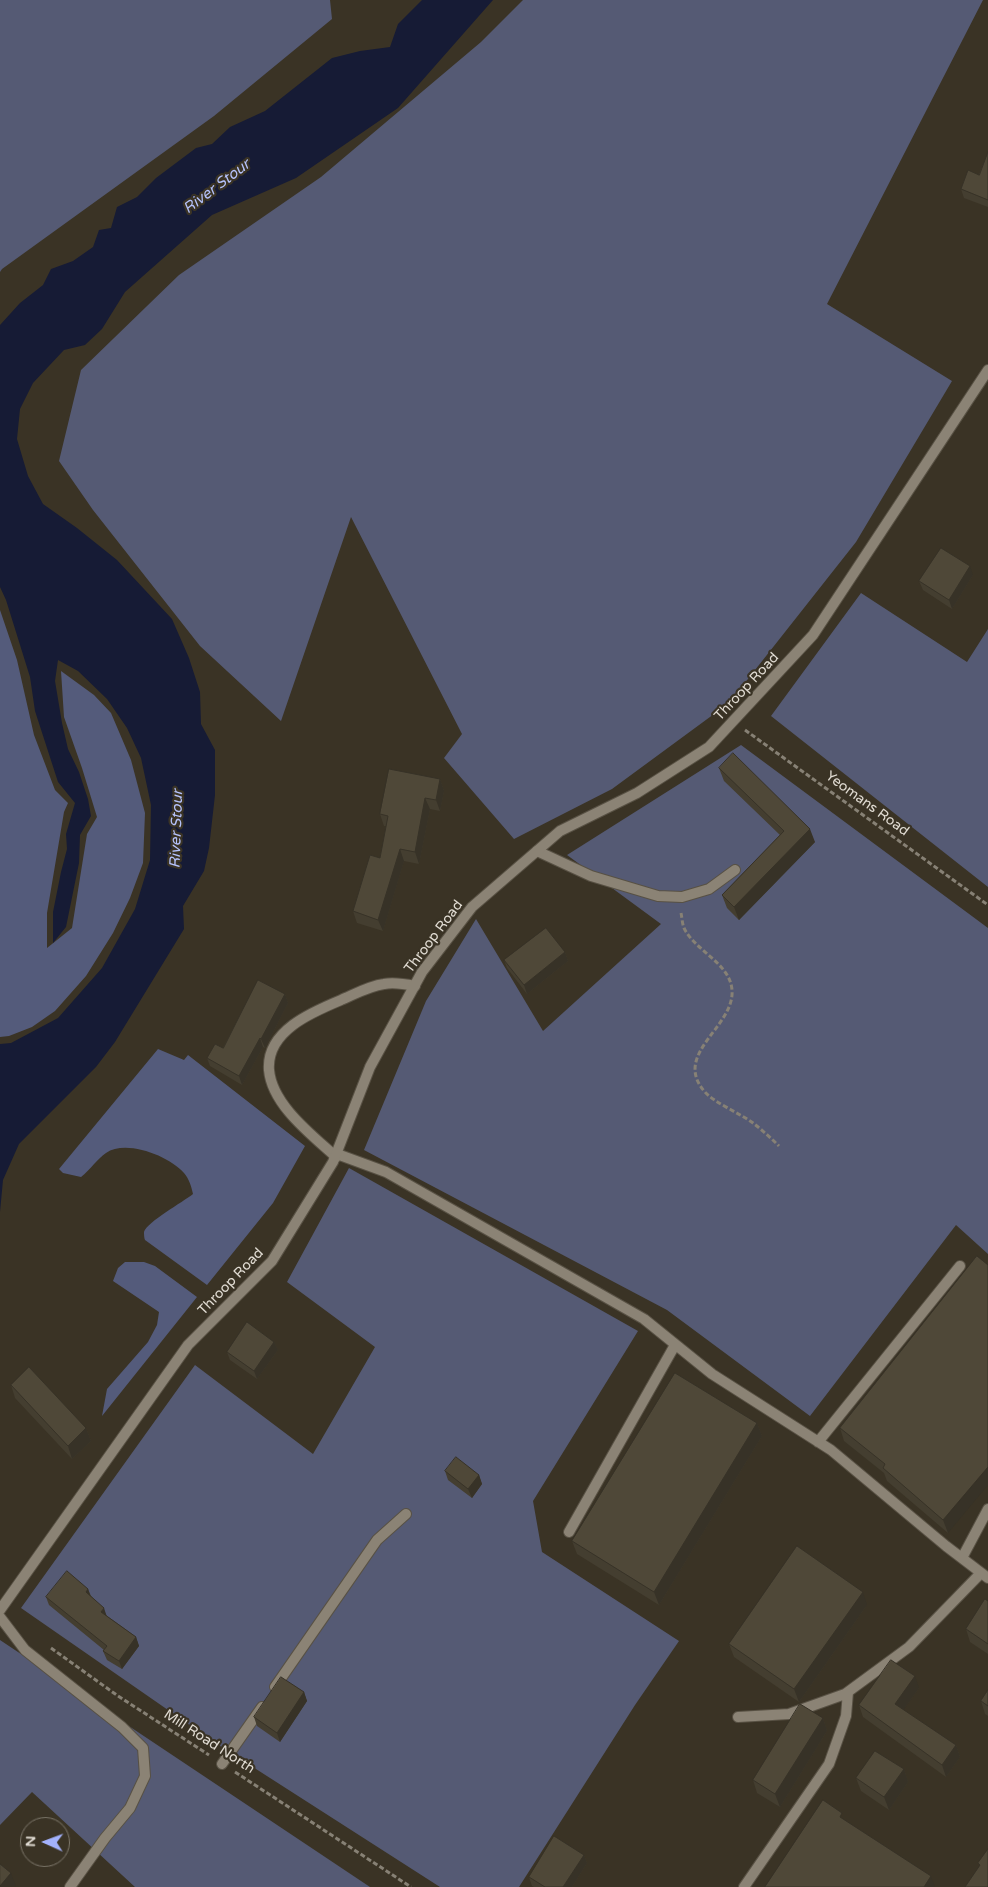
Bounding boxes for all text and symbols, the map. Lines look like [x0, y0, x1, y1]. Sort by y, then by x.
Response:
water label: River Stour [180, 156, 254, 218]
street label: Throop Road [711, 650, 783, 724]
street label: Yeomans Road [822, 768, 912, 840]
water label: River Stour [167, 789, 187, 869]
street label: Throop Road [401, 897, 467, 977]
street label: Throop Road [195, 1245, 267, 1319]
street label: Mill Road North [160, 1706, 258, 1778]
north arrow [20, 1817, 70, 1867]
text: N [22, 1836, 39, 1847]

